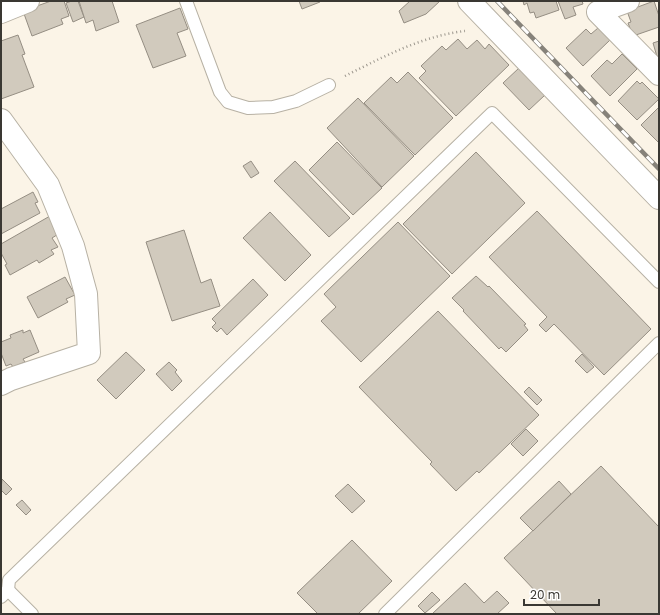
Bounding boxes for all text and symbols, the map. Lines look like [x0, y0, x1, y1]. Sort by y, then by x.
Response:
scale bar [524, 581, 599, 607]
text: 20 m [530, 586, 560, 603]

